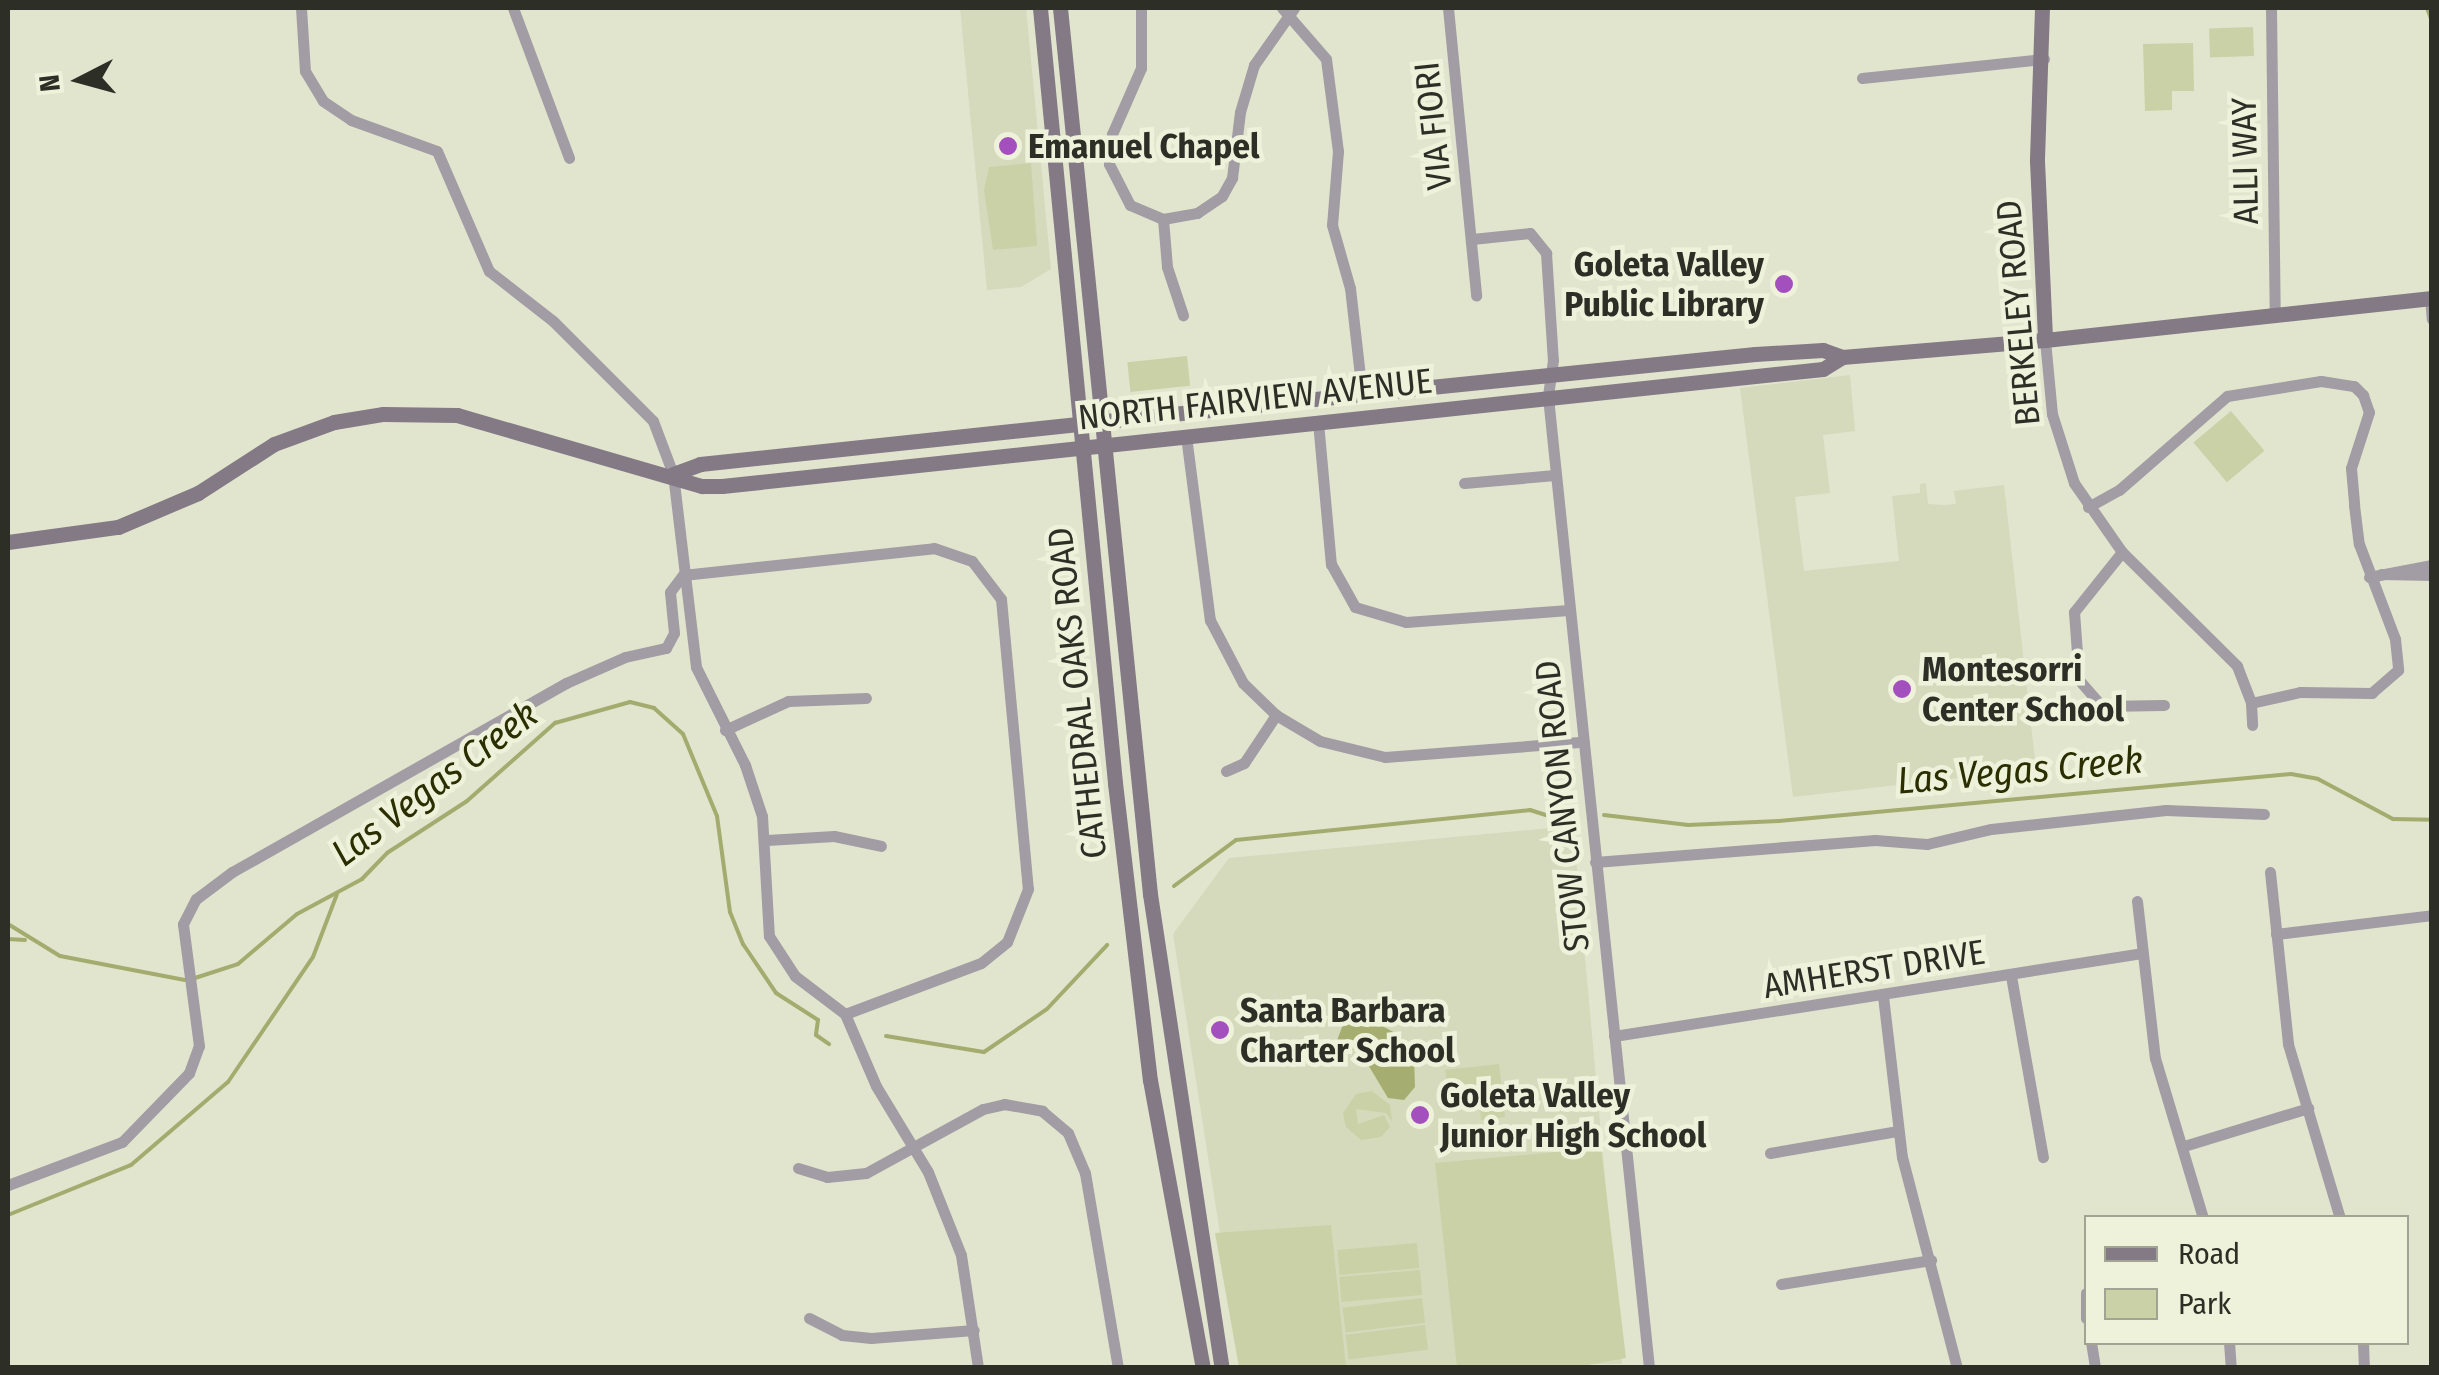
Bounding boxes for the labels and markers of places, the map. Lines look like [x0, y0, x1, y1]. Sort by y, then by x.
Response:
place label: Emanuel Chapel [1028, 125, 1259, 167]
marker: Emanuel Chapel [997, 135, 1019, 157]
place label: Goleta Valley Public Library [1564, 243, 1764, 325]
marker: Goleta Valley Public Library [1773, 273, 1795, 295]
place label: Montesorri Center School [1922, 648, 2124, 730]
marker: Montesorri Center School [1891, 678, 1913, 700]
place label: Santa Barbara Charter School [1240, 989, 1455, 1071]
marker: Santa Barbara Charter School [1209, 1019, 1231, 1041]
place label: Goleta Valley Junior High School [1440, 1074, 1706, 1156]
marker: Goleta Valley Junior High School [1409, 1104, 1431, 1126]

